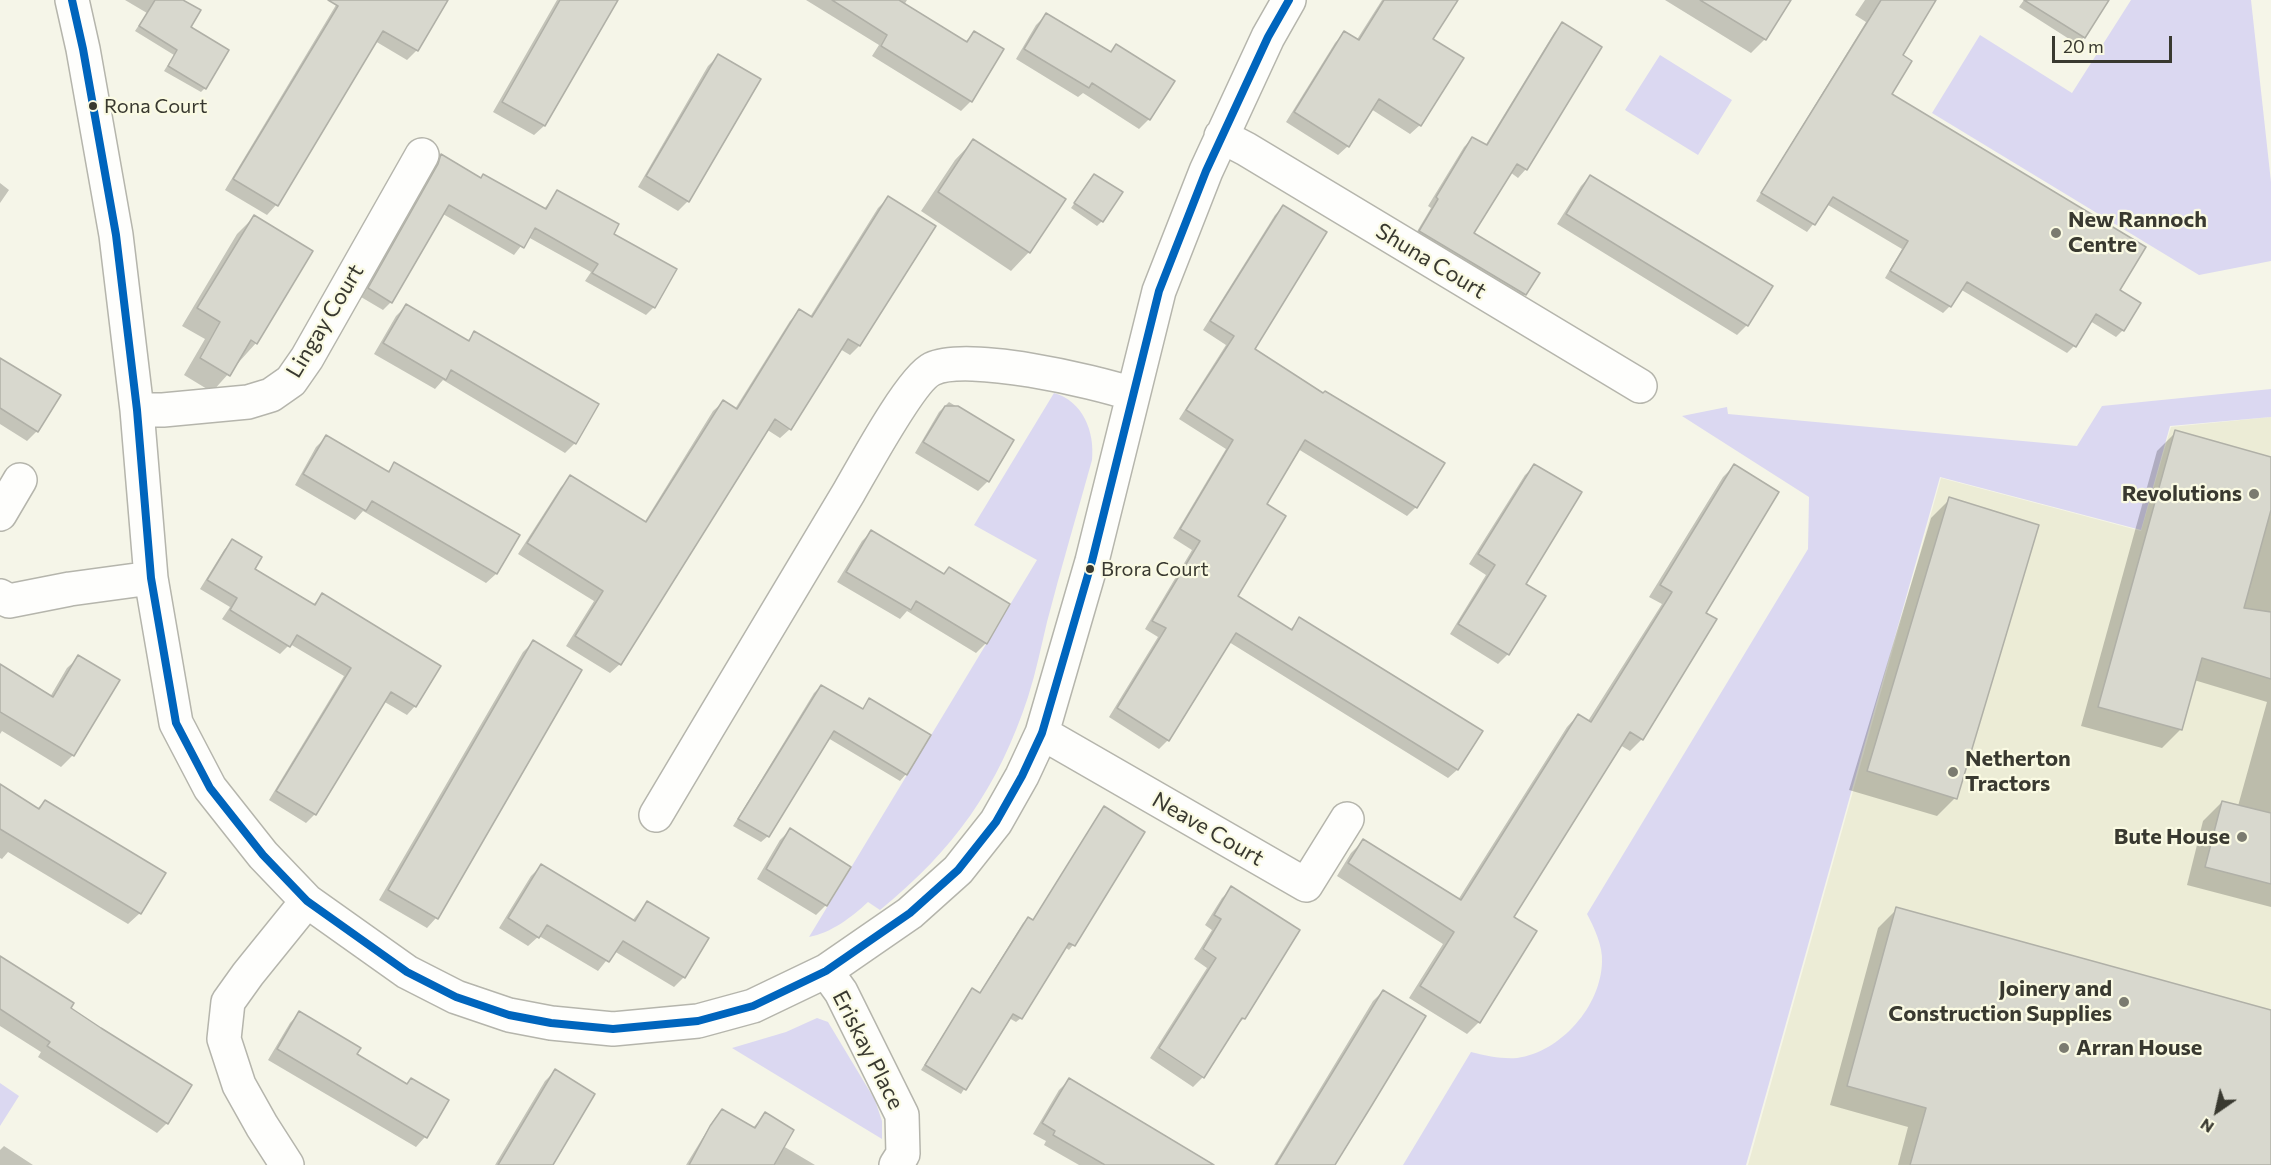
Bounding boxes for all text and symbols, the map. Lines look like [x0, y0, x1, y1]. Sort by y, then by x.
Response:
scale bar [2055, 24, 2175, 62]
text: 20 m [2063, 35, 2104, 57]
place label: Rona Court [104, 94, 207, 118]
marker: Rona Court [87, 100, 99, 112]
place label: New Rannoch Centre [2068, 207, 2207, 258]
street label: Shuna Court [1371, 218, 1491, 304]
marker: New Rannoch Centre [2049, 226, 2063, 240]
street label: Lingay Court [281, 259, 369, 383]
place label: Revolutions [2122, 481, 2242, 507]
marker: Revolutions [2247, 487, 2261, 501]
place label: Brora Court [1101, 557, 1209, 581]
marker: Brora Court [1084, 563, 1096, 575]
place label: Netherton Tractors [1965, 746, 2071, 798]
marker: Netherton Tractors [1946, 765, 1960, 779]
street label: Neave Court [1148, 786, 1268, 872]
place label: Bute House [2114, 824, 2230, 850]
marker: Bute House [2235, 830, 2249, 844]
place label: Joinery and Construction Supplies [1888, 976, 2112, 1028]
street label: Eriskay Place [827, 986, 909, 1114]
marker: Joinery and Construction Supplies [2117, 995, 2131, 1009]
place label: Arran House [2076, 1035, 2202, 1061]
marker: Arran House [2057, 1041, 2071, 1055]
north arrow [2187, 1081, 2247, 1141]
text: N [2196, 1115, 2217, 1138]

